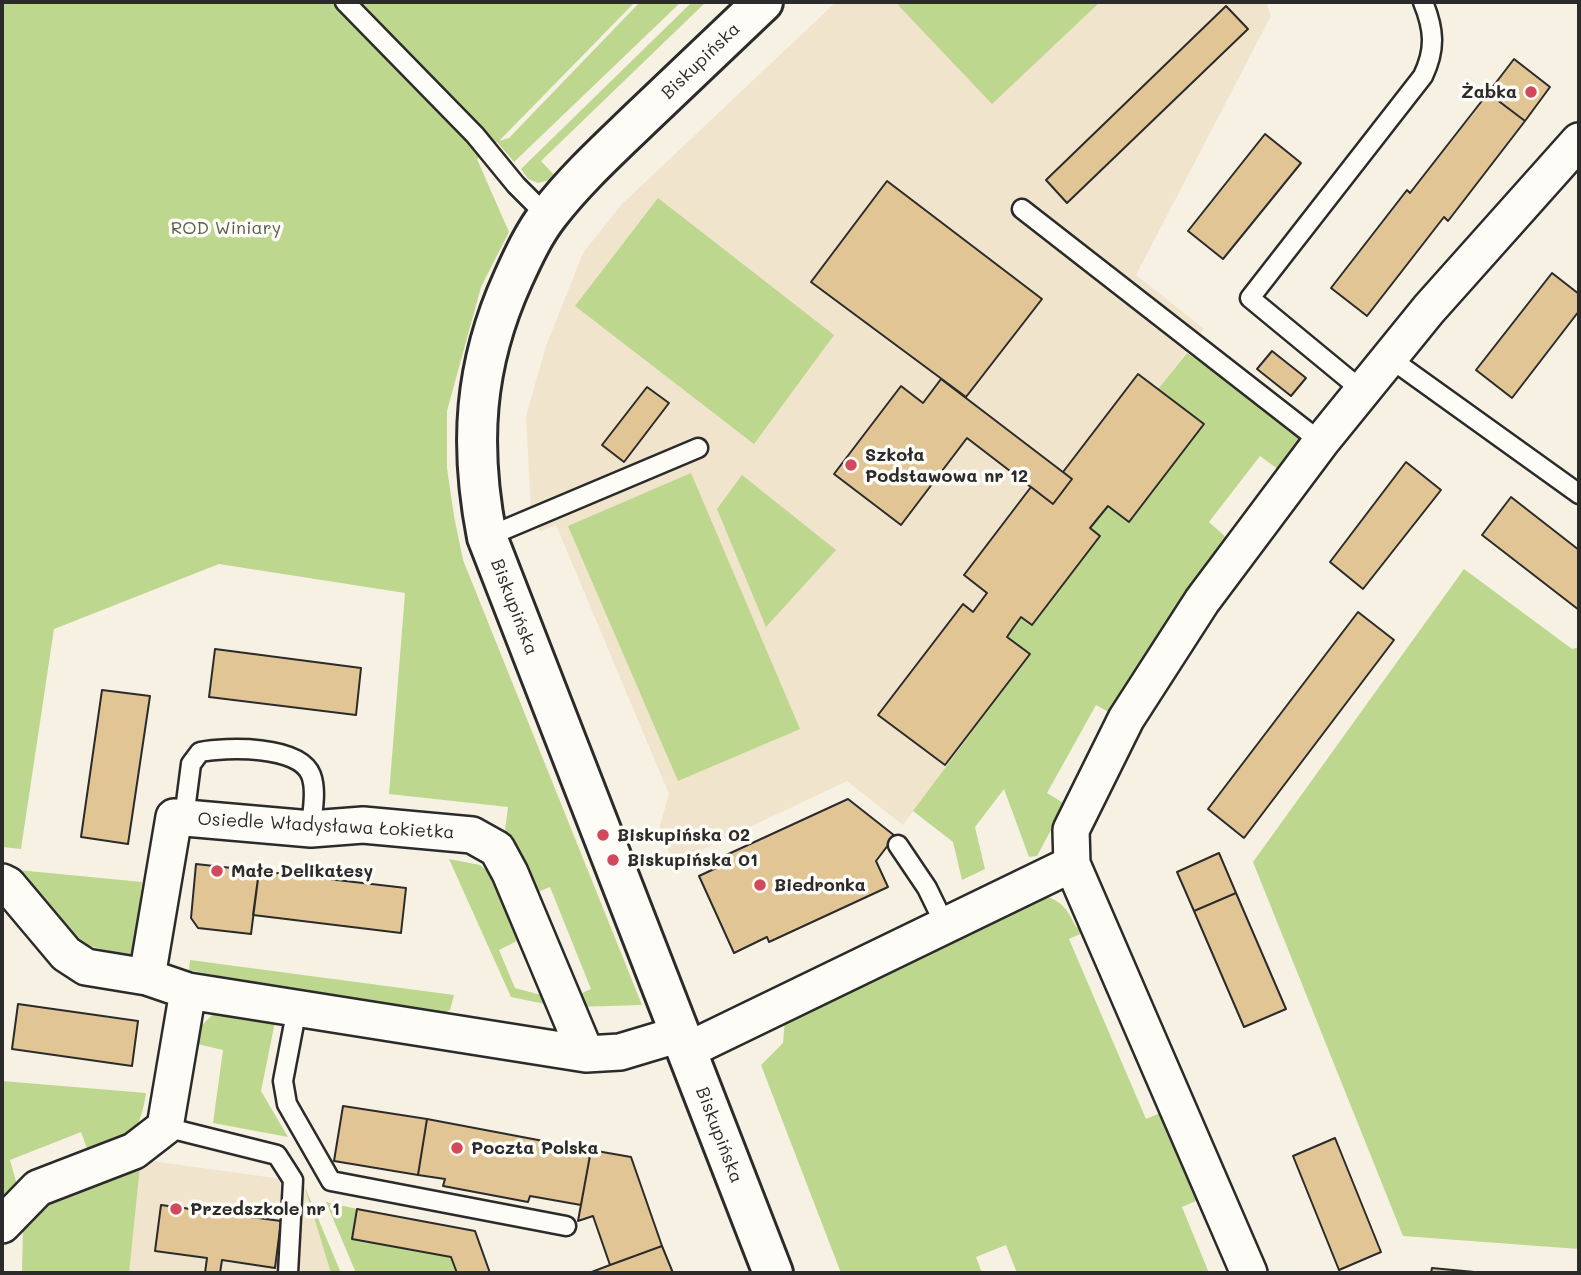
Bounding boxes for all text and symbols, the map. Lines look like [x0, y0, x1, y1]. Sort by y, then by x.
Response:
street label: Biskupińska [657, 18, 745, 104]
place label: Żabka [1461, 81, 1517, 103]
marker: Żabka [1523, 84, 1539, 100]
park label: ROD Winiary [171, 217, 281, 239]
place label: Szkoła Podstawowa nr 12 [865, 444, 1028, 486]
marker: Szkoła Podstawowa nr 12 [843, 457, 859, 473]
street label: Biskupińska [486, 556, 542, 658]
street label: Osiedle Władysława Łokietka [197, 808, 455, 844]
place label: Biskupińska 02 [617, 824, 750, 846]
marker: Biskupińska 02 [595, 827, 611, 843]
place label: Biskupińska 01 [627, 849, 758, 871]
marker: Biskupińska 01 [605, 852, 621, 868]
place label: Małe Delikatesy [231, 860, 373, 882]
marker: Małe Delikatesy [209, 863, 225, 879]
place label: Biedronka [774, 874, 866, 896]
marker: Biedronka [752, 877, 768, 893]
street label: Biskupińska [691, 1084, 747, 1186]
place label: Poczta Polska [471, 1137, 599, 1159]
marker: Poczta Polska [449, 1140, 465, 1156]
place label: Przedszkole nr 1 [190, 1198, 340, 1220]
marker: Przedszkole nr 1 [168, 1201, 184, 1217]

